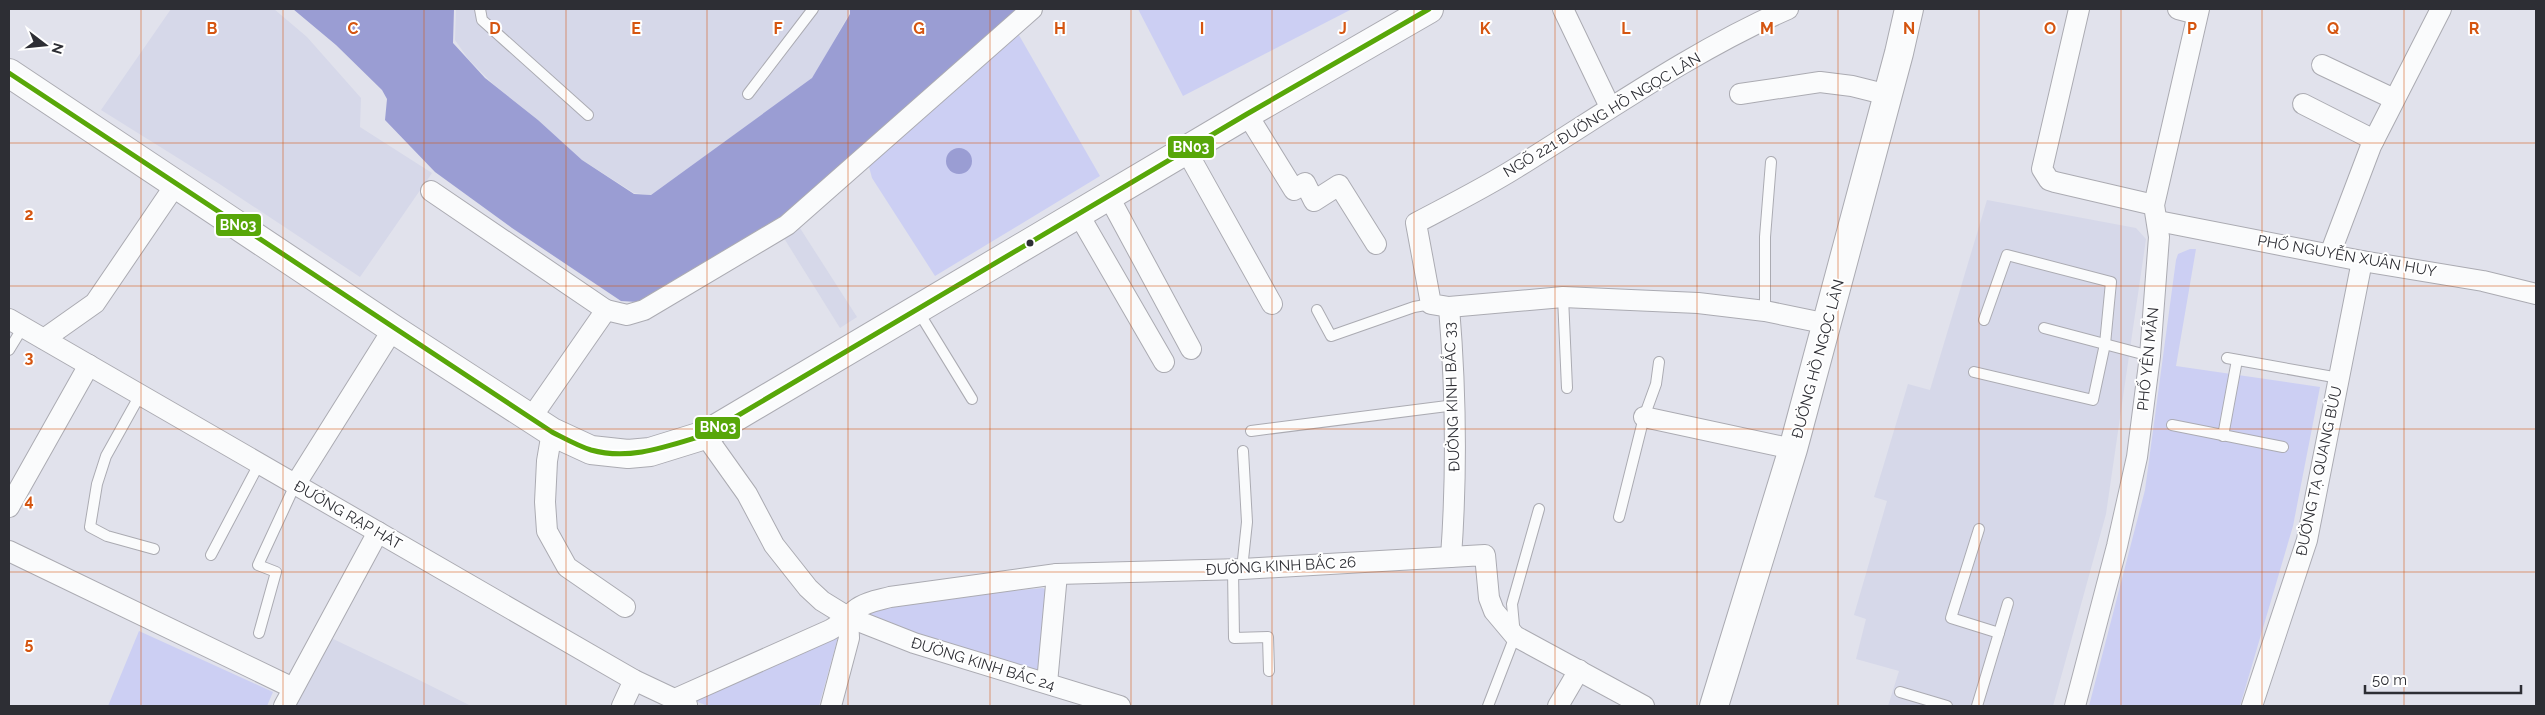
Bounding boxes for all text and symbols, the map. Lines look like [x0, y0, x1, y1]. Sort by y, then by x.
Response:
text: B [207, 19, 218, 38]
text: C [348, 19, 359, 38]
text: D [489, 19, 501, 38]
text: E [631, 19, 641, 38]
text: F [773, 19, 783, 38]
text: G [913, 19, 925, 38]
text: H [1054, 19, 1066, 38]
text: I [1200, 19, 1204, 38]
text: J [1339, 19, 1347, 38]
text: K [1480, 19, 1491, 38]
text: L [1621, 19, 1631, 38]
text: M [1760, 19, 1774, 38]
text: N [1903, 19, 1915, 38]
text: O [2044, 19, 2056, 38]
text: P [2187, 19, 2197, 38]
text: Q [2327, 19, 2339, 38]
text: R [2469, 19, 2480, 38]
north arrow [20, 20, 70, 70]
text: N [48, 41, 67, 56]
street label: NGÕ 221 ĐƯỜNG HỒ NGỌC LÂN [1499, 48, 1704, 181]
line badge: BN03 [1167, 135, 1215, 159]
text: BN03 [1173, 139, 1209, 155]
text: 2 [24, 205, 34, 224]
line badge: BN03 [215, 213, 262, 237]
text: BN03 [220, 217, 256, 233]
street label: PHỐ NGUYỄN XUÂN HUY [2256, 230, 2438, 281]
unlabelled marker [1025, 238, 1035, 248]
street label: ĐƯỜNG HỒ NGỌC LÂN [1787, 277, 1848, 440]
street label: PHỐ YÊN MẪN [2133, 306, 2162, 412]
street label: ĐƯỜNG KINH BẮC 33 [1439, 322, 1464, 472]
text: 3 [25, 348, 34, 367]
street label: ĐƯỜNG TẠ QUANG BỬU [2292, 384, 2346, 558]
line badge: BN03 [694, 416, 741, 440]
text: BN03 [700, 419, 736, 435]
street label: ĐƯỜNG RẠP HÁT [291, 477, 405, 553]
text: 4 [24, 491, 34, 510]
street label: ĐƯỜNG KINH BẮC 26 [1205, 552, 1357, 579]
street label: ĐƯỜNG KINH BẮC 24 [909, 633, 1057, 694]
text: 5 [25, 634, 34, 653]
scale bar [2365, 662, 2521, 694]
text: 50 m [2372, 671, 2407, 689]

